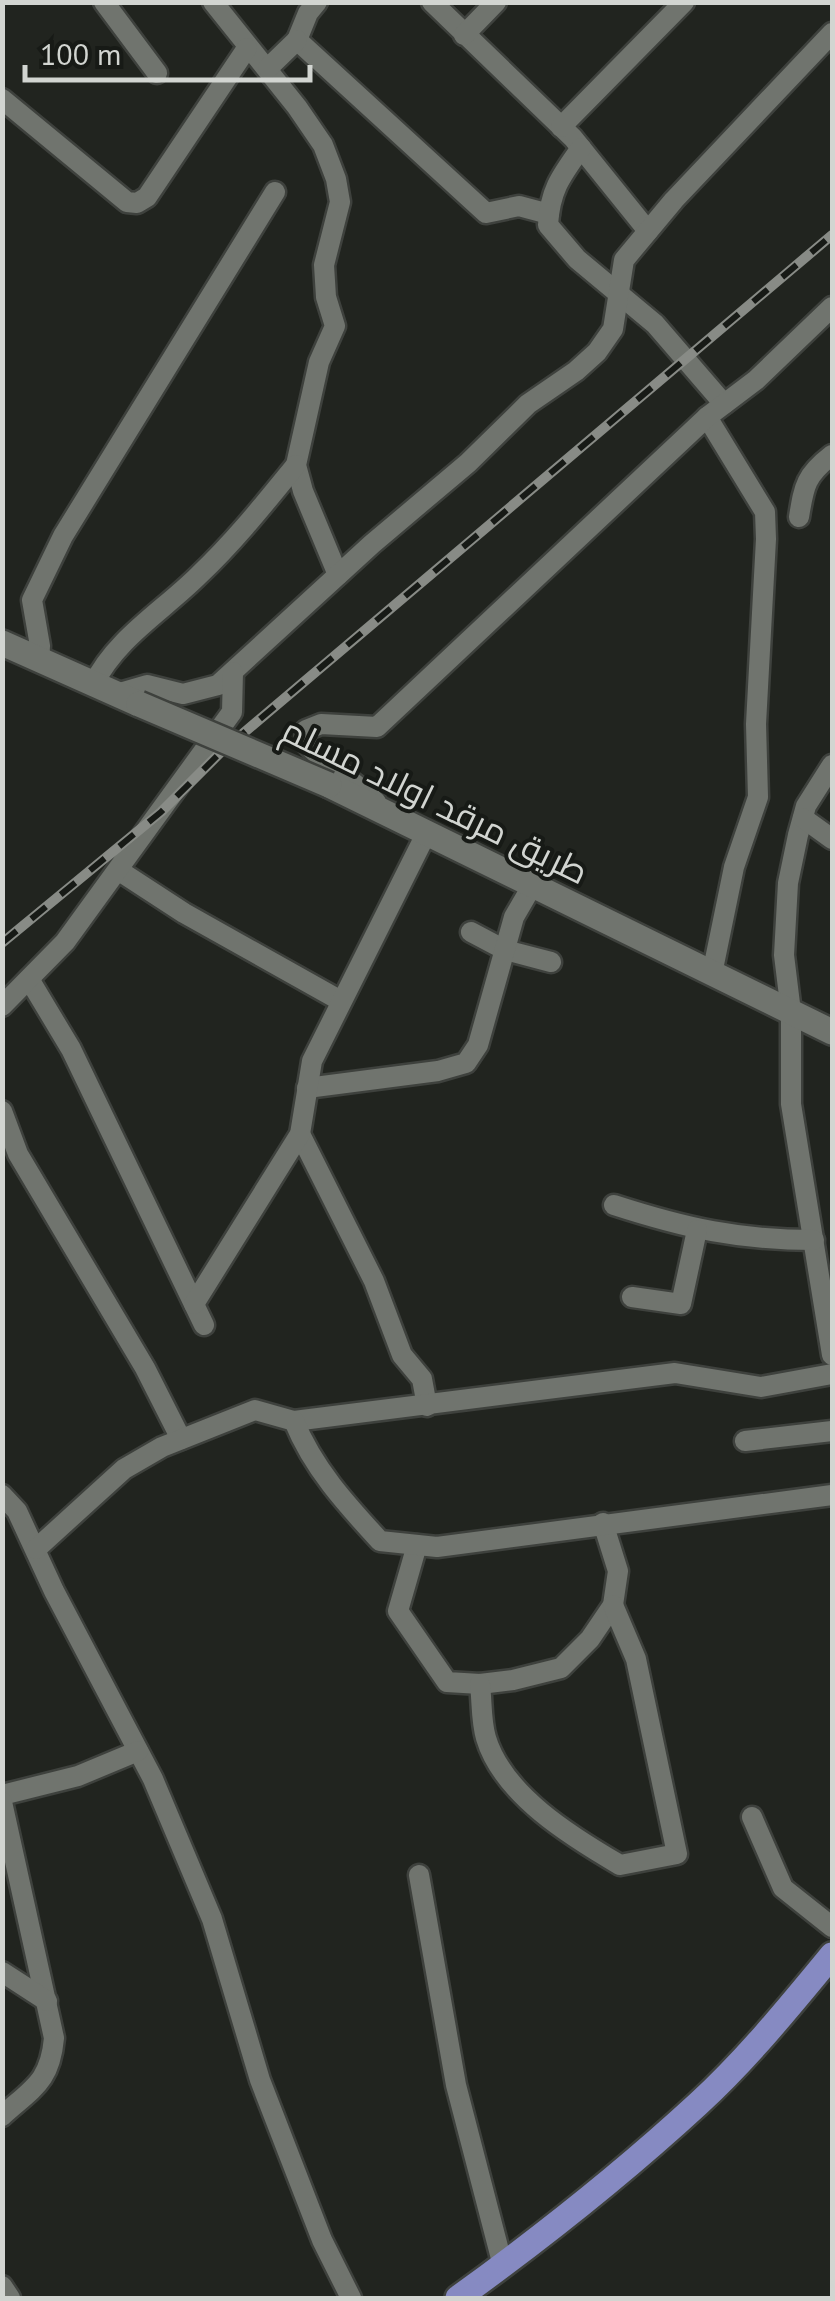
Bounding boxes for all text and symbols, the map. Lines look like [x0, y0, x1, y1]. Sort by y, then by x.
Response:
scale bar [25, 20, 310, 82]
text: 100 m [40, 34, 121, 73]
street label: طريق مرقد اولاد مسلم [274, 706, 596, 896]

